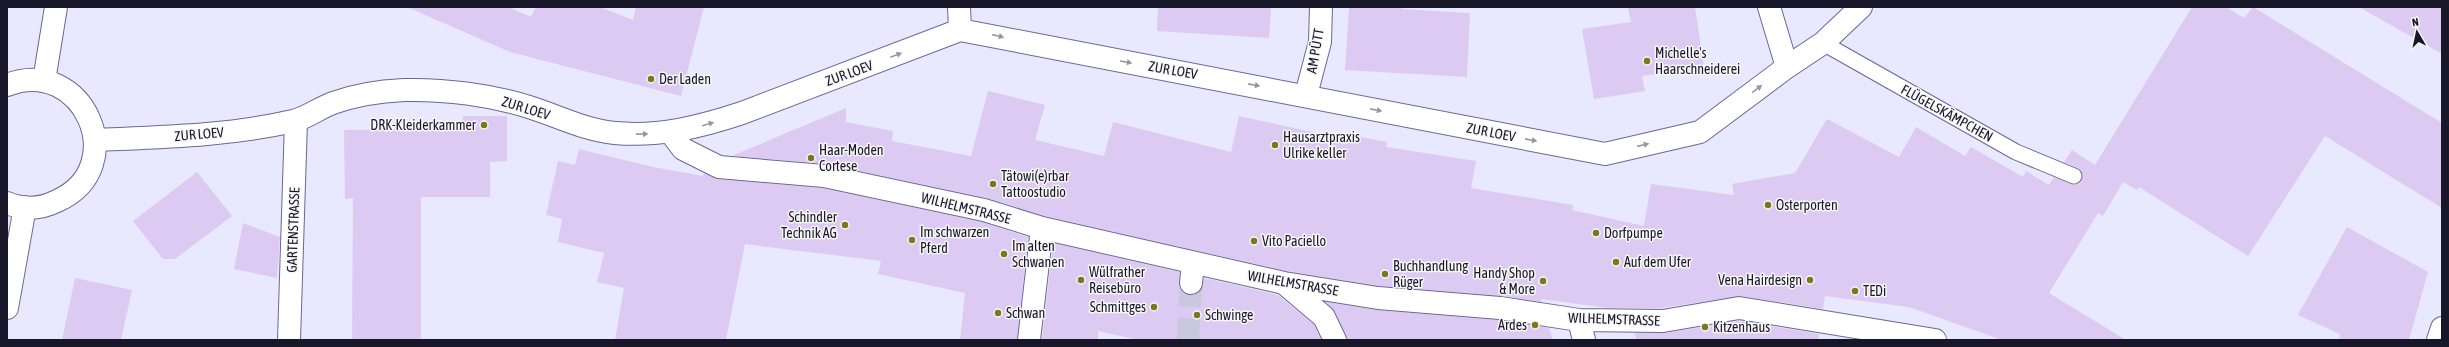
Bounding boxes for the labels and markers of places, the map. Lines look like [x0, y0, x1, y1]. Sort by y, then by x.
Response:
place label: Michelle's Haarschneiderei [1655, 45, 1740, 77]
marker: Michelle's Haarschneiderei [1642, 56, 1652, 66]
place label: Der Laden [659, 71, 711, 87]
marker: Der Laden [646, 74, 656, 84]
place label: DRK-Kleiderkammer [370, 117, 477, 133]
marker: DRK-Kleiderkammer [479, 120, 489, 130]
place label: Hausarztpraxis Ulrike keller [1283, 129, 1360, 161]
marker: Hausarztpraxis Ulrike keller [1270, 140, 1280, 150]
place label: Haar-Moden Cortese [819, 142, 884, 174]
marker: Haar-Moden Cortese [806, 153, 816, 163]
place label: Tätowi(e)rbar Tattoostudio [1001, 168, 1070, 200]
marker: Tätowi(e)rbar Tattoostudio [988, 179, 998, 189]
place label: Osterporten [1776, 197, 1838, 213]
marker: Osterporten [1763, 200, 1773, 210]
place label: Schindler Technik AG [781, 209, 838, 241]
marker: Schindler Technik AG [840, 220, 850, 230]
place label: Im schwarzen Pferd [920, 224, 989, 256]
place label: Dorfpumpe [1604, 225, 1663, 241]
marker: Dorfpumpe [1591, 228, 1601, 238]
place label: Vito Paciello [1262, 233, 1326, 249]
marker: Im schwarzen Pferd [907, 235, 917, 245]
marker: Vito Paciello [1249, 236, 1259, 246]
place label: Im alten Schwanen [1012, 238, 1065, 270]
marker: Im alten Schwanen [999, 249, 1009, 259]
place label: Auf dem Ufer [1624, 254, 1692, 270]
marker: Auf dem Ufer [1611, 257, 1621, 267]
place label: Buchhandlung Rüger [1393, 258, 1468, 290]
place label: Wülfrather Reisebüro [1089, 264, 1146, 296]
place label: Handy Shop & More [1473, 265, 1535, 297]
marker: Buchhandlung Rüger [1380, 269, 1390, 279]
place label: Vena Hairdesign [1718, 272, 1802, 288]
marker: Wülfrather Reisebüro [1076, 275, 1086, 285]
marker: Vena Hairdesign [1805, 275, 1815, 285]
marker: Handy Shop & More [1538, 276, 1548, 286]
place label: TEDi [1863, 283, 1886, 299]
marker: TEDi [1850, 286, 1860, 296]
place label: Schmittges [1090, 299, 1146, 315]
marker: Schmittges [1149, 302, 1159, 312]
place label: Schwan [1006, 305, 1045, 321]
place label: Schwinge [1205, 307, 1253, 323]
marker: Schwan [993, 308, 1003, 318]
marker: Schwinge [1192, 310, 1202, 320]
place label: Ardes [1498, 317, 1527, 333]
place label: Kitzenhaus [1713, 319, 1770, 335]
marker: Ardes [1530, 320, 1540, 330]
marker: Kitzenhaus [1700, 322, 1710, 332]

